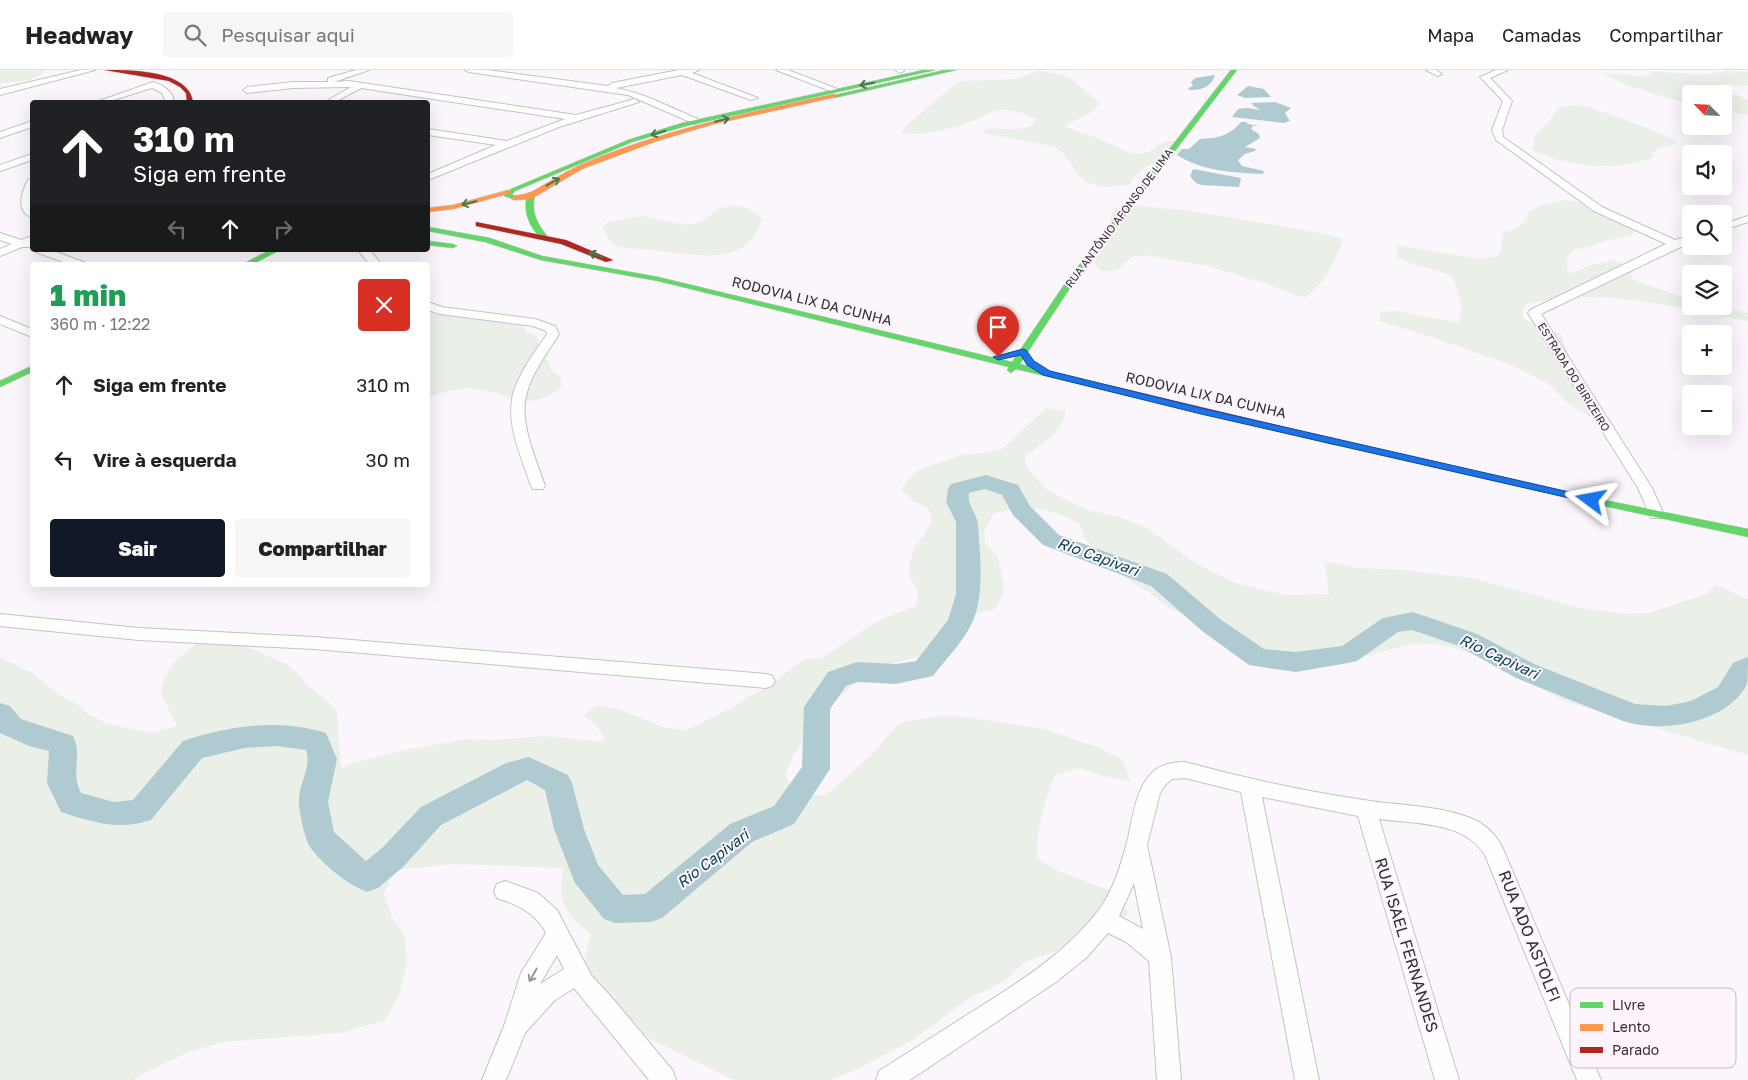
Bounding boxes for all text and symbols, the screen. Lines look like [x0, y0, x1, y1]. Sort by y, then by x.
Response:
search box [163, 12, 513, 57]
text: Headway [25, 20, 133, 49]
icon: search [181, 21, 209, 49]
text: Pesquisar aqui [221, 23, 355, 46]
text: Mapa [1427, 24, 1474, 46]
text: Camadas [1502, 24, 1581, 46]
text: Compartilhar [1609, 24, 1723, 46]
one-way arrow [859, 80, 875, 89]
north arrow [1682, 85, 1732, 135]
map controls [1682, 85, 1732, 435]
one-way arrow [713, 115, 729, 124]
text: 310 m [133, 118, 235, 160]
icon: ahead [50, 120, 115, 185]
one-way arrow [650, 128, 666, 138]
street label: RUA ANTÔNIO AFONSO DE LIMA [1062, 145, 1175, 290]
button: sound [1682, 145, 1732, 195]
text: Siga em frente [133, 160, 286, 187]
one-way arrow [545, 176, 560, 186]
one-way arrow [461, 199, 477, 208]
button: search [1682, 205, 1732, 255]
icon: left [163, 215, 191, 243]
icon: ahead [216, 215, 244, 243]
icon: right [269, 215, 297, 243]
one-way arrow [589, 250, 604, 259]
button: layers [1682, 265, 1732, 315]
street label: RODOVIA LIX DA CUNHA [730, 272, 894, 329]
text: 1 min [50, 277, 126, 313]
button: close [358, 279, 410, 331]
pin [977, 306, 1019, 357]
icon: arrive [984, 313, 1012, 341]
text: 360 m · 12:22 [50, 314, 150, 334]
street label: ESTRADA DO BIRIZEIRO [1536, 320, 1613, 433]
button: + [1682, 325, 1732, 375]
street label: RODOVIA LIX DA CUNHA [1124, 368, 1289, 421]
icon: ahead [50, 371, 78, 399]
text: Siga em frente [93, 373, 227, 396]
text: 310 m [356, 373, 410, 396]
button: − [1682, 385, 1732, 435]
icon: left [50, 446, 78, 474]
text: Vire à esquerda [93, 448, 236, 471]
text: 30 m [366, 448, 410, 471]
position arrow [1564, 473, 1616, 525]
button: Sair [50, 519, 225, 577]
button: Compartilhar [235, 519, 410, 577]
water label: Rio Capivari [1055, 533, 1143, 580]
water label: Rio Capivari [1457, 630, 1544, 683]
water label: Rio Capivari [673, 824, 753, 891]
street label: RUA ISAEL FERNANDES [1371, 855, 1443, 1035]
street label: RUA ADO ASTOLFI [1494, 867, 1566, 1005]
one-way arrow [528, 967, 538, 982]
legend [1570, 988, 1736, 1068]
text: Livre [1612, 996, 1645, 1013]
text: Lento [1612, 1018, 1650, 1035]
text: Parado [1612, 1041, 1659, 1058]

